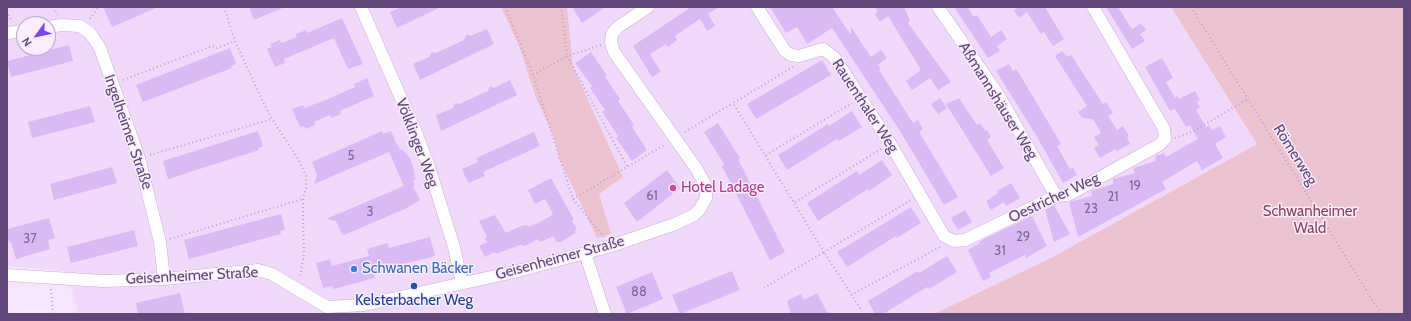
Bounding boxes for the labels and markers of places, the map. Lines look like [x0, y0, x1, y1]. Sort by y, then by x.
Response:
place label: Hotel Ladage [681, 179, 765, 197]
marker: Hotel Ladage [668, 183, 678, 193]
place label: Schwanen Bäcker [362, 260, 473, 278]
marker: Schwanen Bäcker [349, 264, 359, 274]
marker: Kelsterbacher Weg [409, 281, 419, 291]
place label: Kelsterbacher Weg [355, 292, 473, 310]

